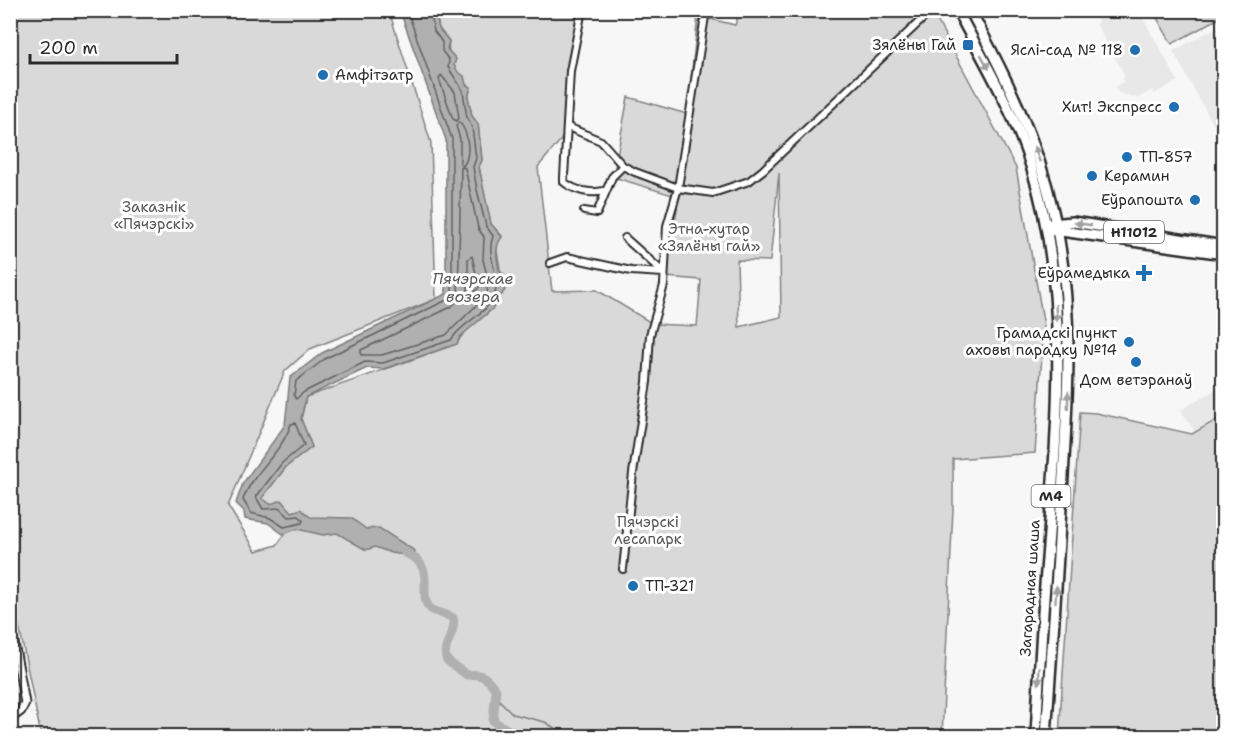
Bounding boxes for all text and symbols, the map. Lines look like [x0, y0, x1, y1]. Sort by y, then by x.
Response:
scale bar [30, 27, 177, 65]
place label: Зялёны Гай [872, 35, 956, 55]
text: 200 m [39, 36, 98, 60]
marker: Зялёны Гай [961, 38, 975, 52]
place label: Яслі-сад № 118 [1011, 40, 1123, 60]
marker: Яслі-сад № 118 [1128, 43, 1142, 57]
one-way arrow [980, 54, 990, 71]
place label: Амфітэатр [335, 65, 413, 85]
marker: Амфітэатр [316, 68, 330, 82]
place label: Хит! Экспресс [1062, 97, 1162, 117]
marker: Хит! Экспресс [1167, 100, 1181, 114]
one-way arrow [1031, 145, 1041, 163]
place label: ТП-857 [1139, 147, 1193, 167]
marker: ТП-857 [1120, 150, 1134, 164]
place label: Керамин [1104, 166, 1170, 186]
marker: Керамин [1085, 169, 1099, 183]
place label: Еўрапошта [1101, 190, 1184, 210]
marker: Еўрапошта [1188, 193, 1202, 207]
park label: Заказнік «Пячэрскі» [114, 197, 194, 234]
park label: Этна-хутар «Зялёны гай» [658, 219, 760, 256]
one-way arrow [1073, 219, 1092, 228]
road number: Н11012 [1104, 221, 1164, 243]
place label: Еўрамедыка [1038, 263, 1131, 283]
marker: Еўрамедыка [1135, 264, 1153, 282]
water label: Пячэрскае возера [432, 268, 514, 307]
one-way arrow [1051, 304, 1060, 323]
place label: Грамадскі пункт аховы парадку №14 [966, 323, 1117, 360]
marker: Грамадскі пункт аховы парадку №14 [1122, 335, 1136, 349]
marker: Дом ветэранаў [1129, 355, 1143, 369]
place label: Дом ветэранаў [1080, 370, 1192, 390]
one-way arrow [1063, 390, 1072, 409]
road number: М4 [1032, 485, 1070, 507]
park label: Пячэрскі лесапарк [614, 512, 682, 549]
street label: Загарадная шаша [1015, 518, 1045, 657]
place label: ТП-321 [645, 576, 694, 596]
marker: ТП-321 [626, 579, 640, 593]
one-way arrow [1051, 585, 1060, 604]
one-way arrow [1035, 666, 1044, 685]

